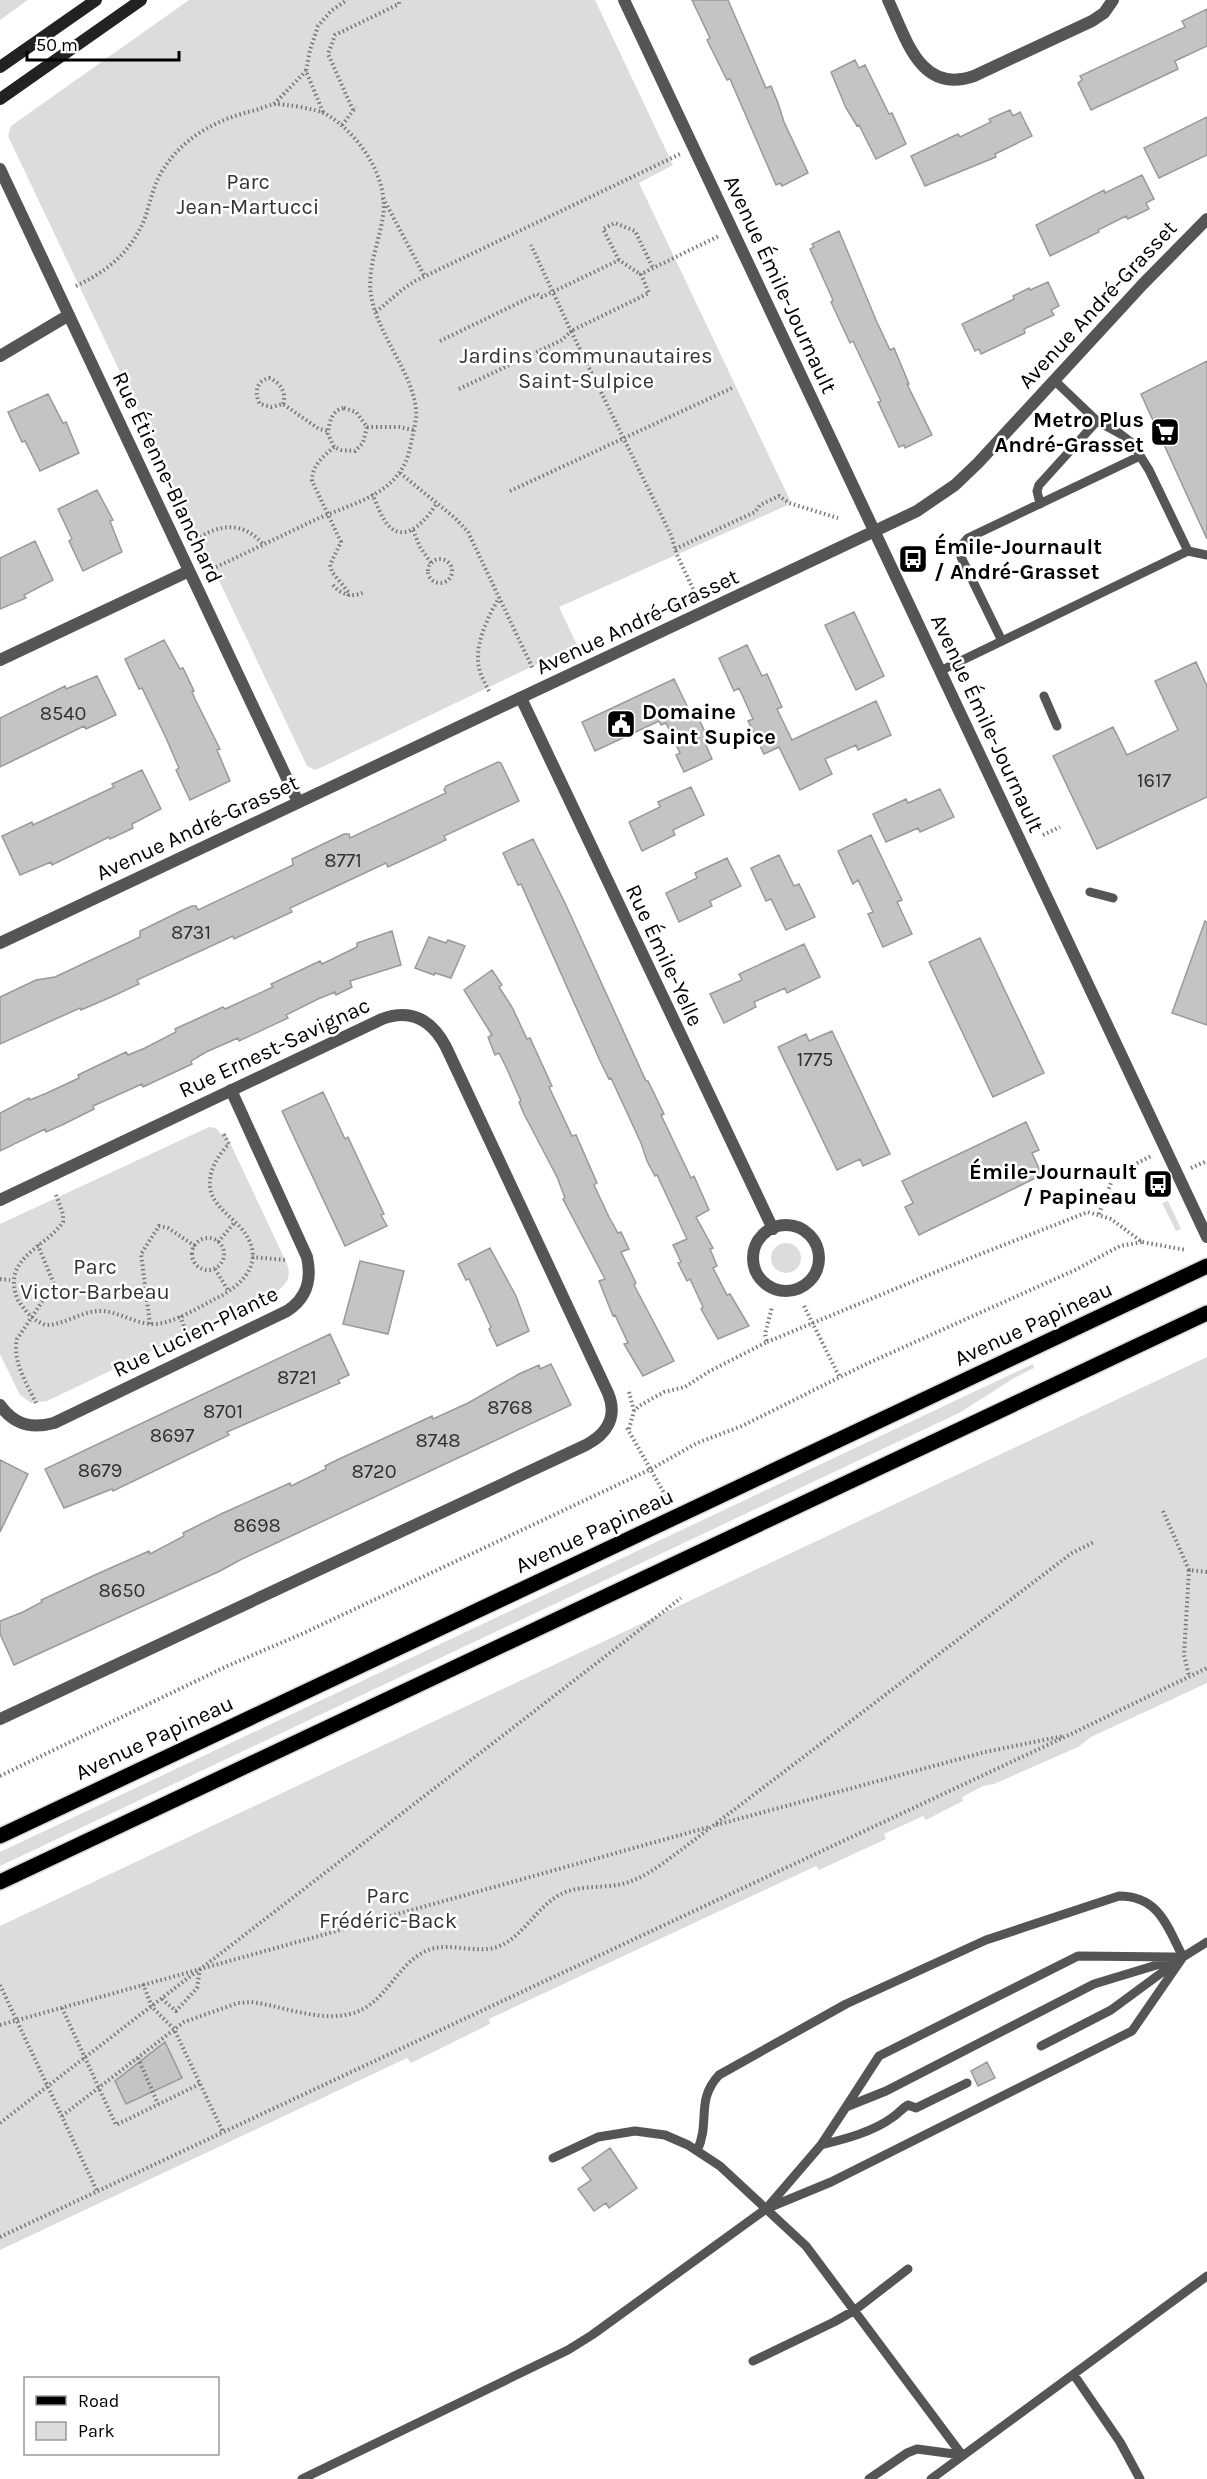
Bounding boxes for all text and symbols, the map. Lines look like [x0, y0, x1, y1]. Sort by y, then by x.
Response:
scale bar [27, 24, 178, 62]
text: 50 m [36, 34, 78, 56]
park label: Parc Jean-Martucci [177, 169, 319, 220]
street label: Avenue Émile-Journault [718, 171, 843, 398]
street label: Avenue André-Grasset [1013, 215, 1182, 394]
park label: Jardins communautaires Saint-Sulpice [460, 343, 712, 394]
street label: Rue Étienne-Blanchard [107, 367, 228, 587]
place label: Metro Plus André-Grasset [995, 407, 1144, 458]
supermarket icon: Metro Plus André-Grasset [1149, 416, 1181, 448]
place label: Émile-Journault / André-Grasset [934, 533, 1102, 585]
bus stop icon: Émile-Journault / André-Grasset [897, 543, 929, 575]
street label: Avenue André-Grasset [532, 564, 743, 680]
street label: Avenue Émile-Journault [925, 610, 1050, 837]
place label: Domaine Saint Supice [642, 699, 776, 750]
house number: 8540 [40, 702, 86, 725]
public building icon: Domaine Saint Supice [605, 708, 637, 740]
house number: 1617 [1137, 769, 1172, 792]
street label: Avenue André-Grasset [92, 770, 303, 886]
house number: 8771 [324, 849, 362, 872]
street label: Rue Émile-Yelle [620, 880, 709, 1030]
house number: 8731 [171, 921, 211, 944]
street label: Rue Ernest-Savignac [175, 992, 374, 1104]
house number: 1775 [797, 1048, 833, 1071]
place label: Émile-Journault / Papineau [969, 1158, 1137, 1210]
bus stop icon: Émile-Journault / Papineau [1142, 1168, 1174, 1200]
park label: Parc Victor-Barbeau [20, 1254, 170, 1305]
street label: Avenue Papineau [950, 1276, 1117, 1372]
street label: Rue Lucien-Plante [109, 1281, 282, 1383]
house number: 8721 [277, 1366, 317, 1389]
house number: 8768 [487, 1396, 533, 1419]
house number: 8701 [203, 1400, 243, 1423]
house number: 8697 [150, 1424, 195, 1447]
house number: 8748 [415, 1429, 461, 1452]
house number: 8679 [78, 1459, 122, 1482]
house number: 8720 [351, 1460, 397, 1483]
street label: Avenue Papineau [511, 1483, 678, 1579]
house number: 8698 [233, 1514, 281, 1537]
house number: 8650 [99, 1579, 145, 1602]
street label: Avenue Papineau [71, 1690, 238, 1786]
park label: Parc Frédéric-Back [319, 1883, 457, 1934]
legend [24, 2377, 219, 2455]
text: Road [78, 2390, 119, 2412]
text: Park [78, 2420, 115, 2442]

